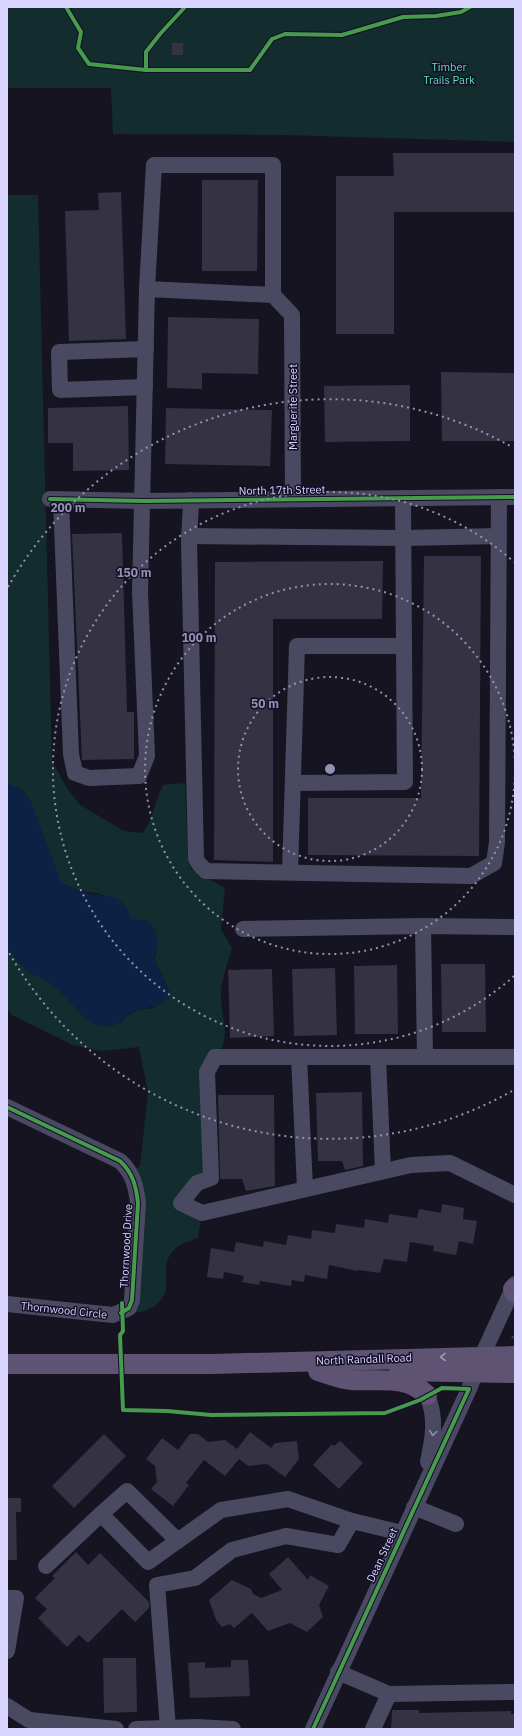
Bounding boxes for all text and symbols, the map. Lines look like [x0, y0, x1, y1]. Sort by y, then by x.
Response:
park label: Timber Trails Park [423, 60, 475, 87]
street label: Marguerite Street [286, 364, 300, 450]
street label: North 17th Street [238, 482, 326, 498]
text: 200 m [50, 500, 86, 515]
text: 150 m [116, 565, 152, 580]
text: 100 m [181, 630, 217, 645]
text: 50 m [251, 696, 279, 711]
centre of rings [323, 762, 337, 776]
street label: Thornwood Drive [117, 1204, 135, 1288]
street label: Thornwood Circle [20, 1299, 108, 1321]
street label: North Randall Road [316, 1350, 412, 1368]
one-way arrow [440, 1353, 446, 1361]
one-way arrow [429, 1430, 438, 1436]
street label: Dean Street [363, 1525, 401, 1584]

